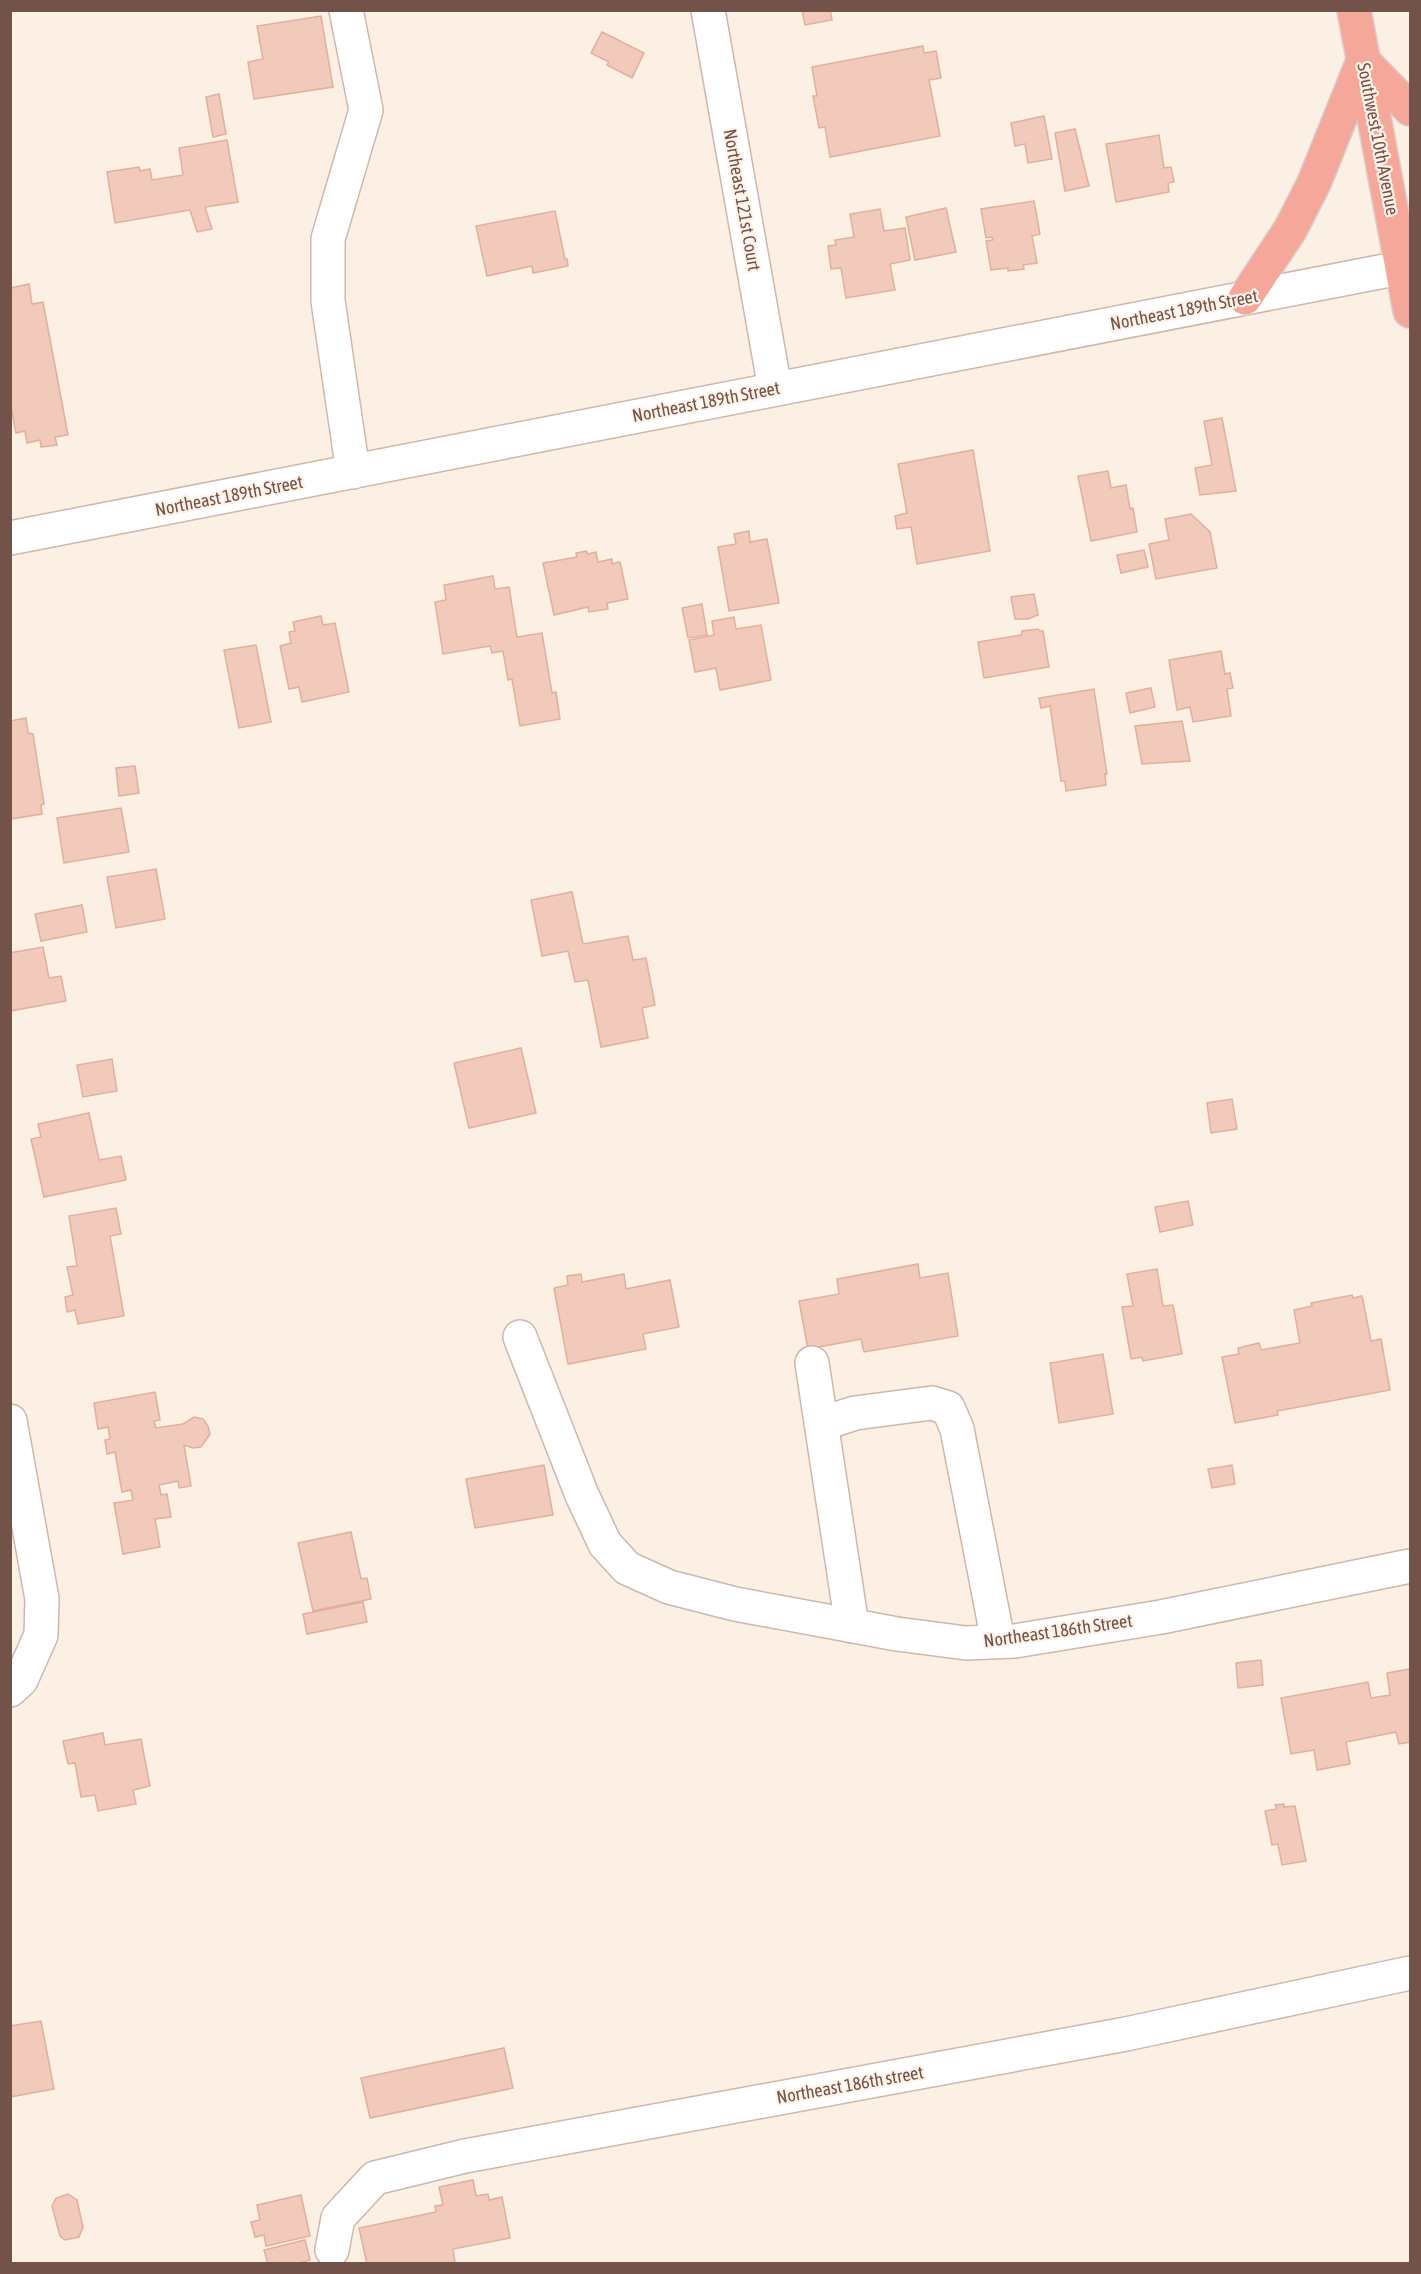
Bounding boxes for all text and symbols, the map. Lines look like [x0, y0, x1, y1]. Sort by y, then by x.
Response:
street label: Southwest 10th Avenue [1353, 61, 1404, 217]
street label: Northeast 121st Court [720, 127, 765, 272]
street label: Northeast 189th Street [1108, 285, 1259, 334]
street label: Northeast 189th Street [630, 377, 781, 426]
street label: Northeast 189th Street [153, 471, 304, 520]
street label: Northeast 186th Street [982, 1610, 1134, 1651]
street label: Northeast 186th street [775, 2061, 925, 2108]

